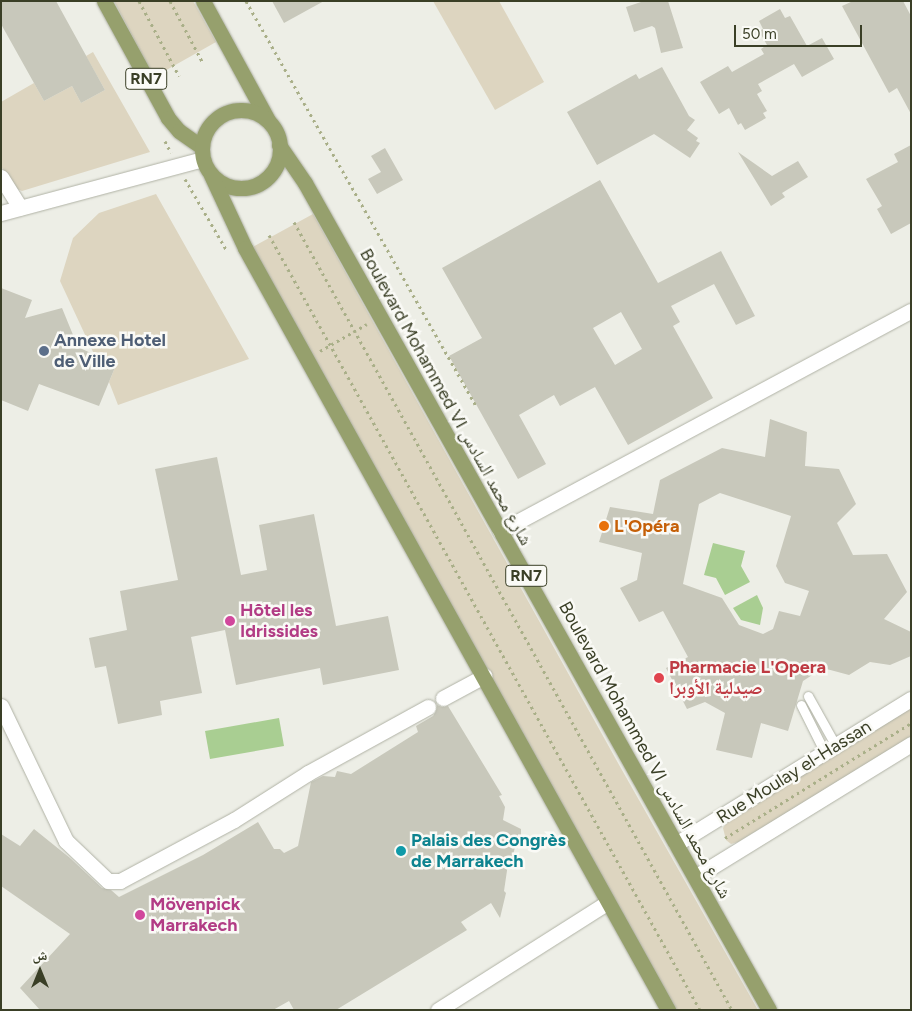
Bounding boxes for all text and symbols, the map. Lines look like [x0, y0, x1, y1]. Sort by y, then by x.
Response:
scale bar [737, 15, 864, 47]
text: 50 m [742, 25, 777, 43]
road number: RN7 [125, 66, 167, 92]
street label: Boulevard Mohammed VI شارع محمد السادس [355, 245, 537, 549]
place label: Annexe Hotel de Ville [54, 330, 166, 372]
marker: Annexe Hotel de Ville [38, 345, 50, 357]
place label: L'Opéra [614, 515, 680, 537]
marker: L'Opéra [598, 520, 610, 532]
road number: RN7 [505, 562, 547, 590]
street label: Boulevard Mohammed VI شارع محمد السادس [554, 598, 736, 902]
place label: Hôtel les Idrissides [240, 600, 318, 642]
marker: Hôtel les Idrissides [224, 615, 236, 627]
place label: Pharmacie L'Opera صيدلية الأوبرا [669, 657, 826, 700]
marker: Pharmacie L'Opera صيدلية الأوبرا [653, 672, 665, 684]
street label: Rue Moulay el-Hassan [713, 716, 875, 828]
place label: Palais des Congrès de Marrakech [411, 830, 566, 872]
marker: Palais des Congrès de Marrakech [395, 845, 407, 857]
place label: Mövenpick Marrakech [150, 894, 240, 936]
marker: Mövenpick Marrakech [134, 909, 146, 921]
north arrow [15, 946, 65, 996]
text: ش [33, 947, 47, 964]

